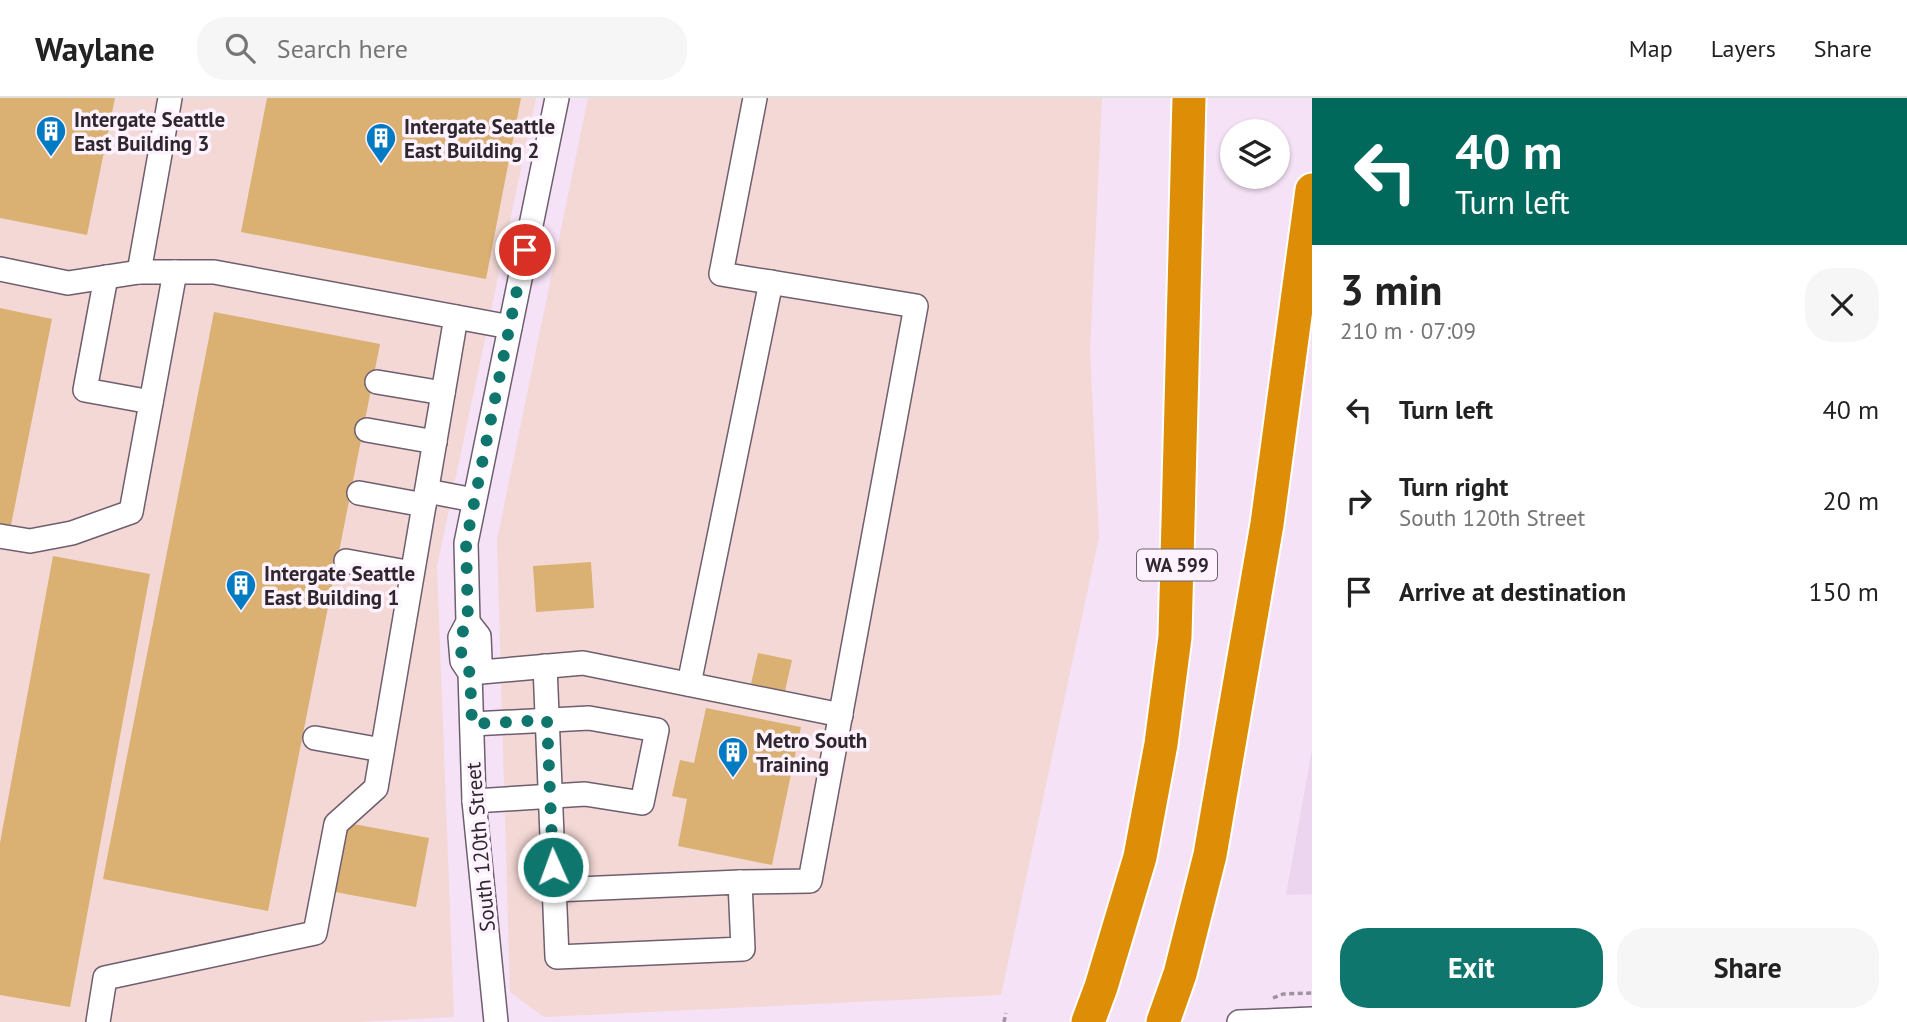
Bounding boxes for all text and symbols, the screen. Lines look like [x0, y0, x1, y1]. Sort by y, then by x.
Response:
search box [197, 17, 687, 80]
text: Waylane [35, 27, 155, 70]
icon: search [221, 29, 259, 67]
text: Search here [277, 32, 408, 65]
text: Map [1629, 33, 1673, 64]
text: Layers [1711, 33, 1776, 64]
text: Share [1814, 33, 1872, 64]
place label: Intergate Seattle East Building 3 [74, 106, 225, 157]
place label: Intergate Seattle East Building 2 [404, 113, 555, 164]
building icon: Intergate Seattle East Building 3 [34, 114, 68, 158]
map controls [1220, 119, 1290, 189]
button: layers [1220, 119, 1290, 189]
text: 40 m [1455, 119, 1562, 183]
building icon: Intergate Seattle East Building 2 [364, 121, 398, 165]
icon: left [1340, 126, 1431, 217]
text: Turn left [1455, 181, 1570, 223]
pin [495, 220, 555, 280]
icon: arrive [506, 231, 544, 269]
text: 3 min [1340, 262, 1442, 317]
button: close [1805, 268, 1879, 342]
text: 210 m · 07:09 [1340, 316, 1476, 345]
icon: left [1340, 391, 1378, 429]
text: Turn left [1399, 393, 1493, 426]
text: 40 m [1823, 393, 1879, 426]
text: Turn right [1399, 470, 1508, 503]
icon: right [1340, 482, 1378, 520]
text: 20 m [1823, 484, 1879, 517]
text: South 120th Street [1399, 503, 1585, 532]
road number: WA 599 [1137, 550, 1217, 580]
place label: Intergate Seattle East Building 1 [264, 560, 415, 611]
building icon: Intergate Seattle East Building 1 [224, 568, 258, 612]
icon: arrive [1340, 573, 1378, 611]
text: Arrive at destination [1399, 575, 1626, 608]
text: 150 m [1808, 575, 1879, 608]
place label: Metro South Training [756, 727, 867, 778]
building icon: Metro South Training [716, 735, 750, 779]
street label: South 120th Street [459, 761, 501, 933]
position arrow [516, 830, 590, 904]
button: Exit [1340, 928, 1603, 1008]
button: Share [1617, 928, 1879, 1008]

